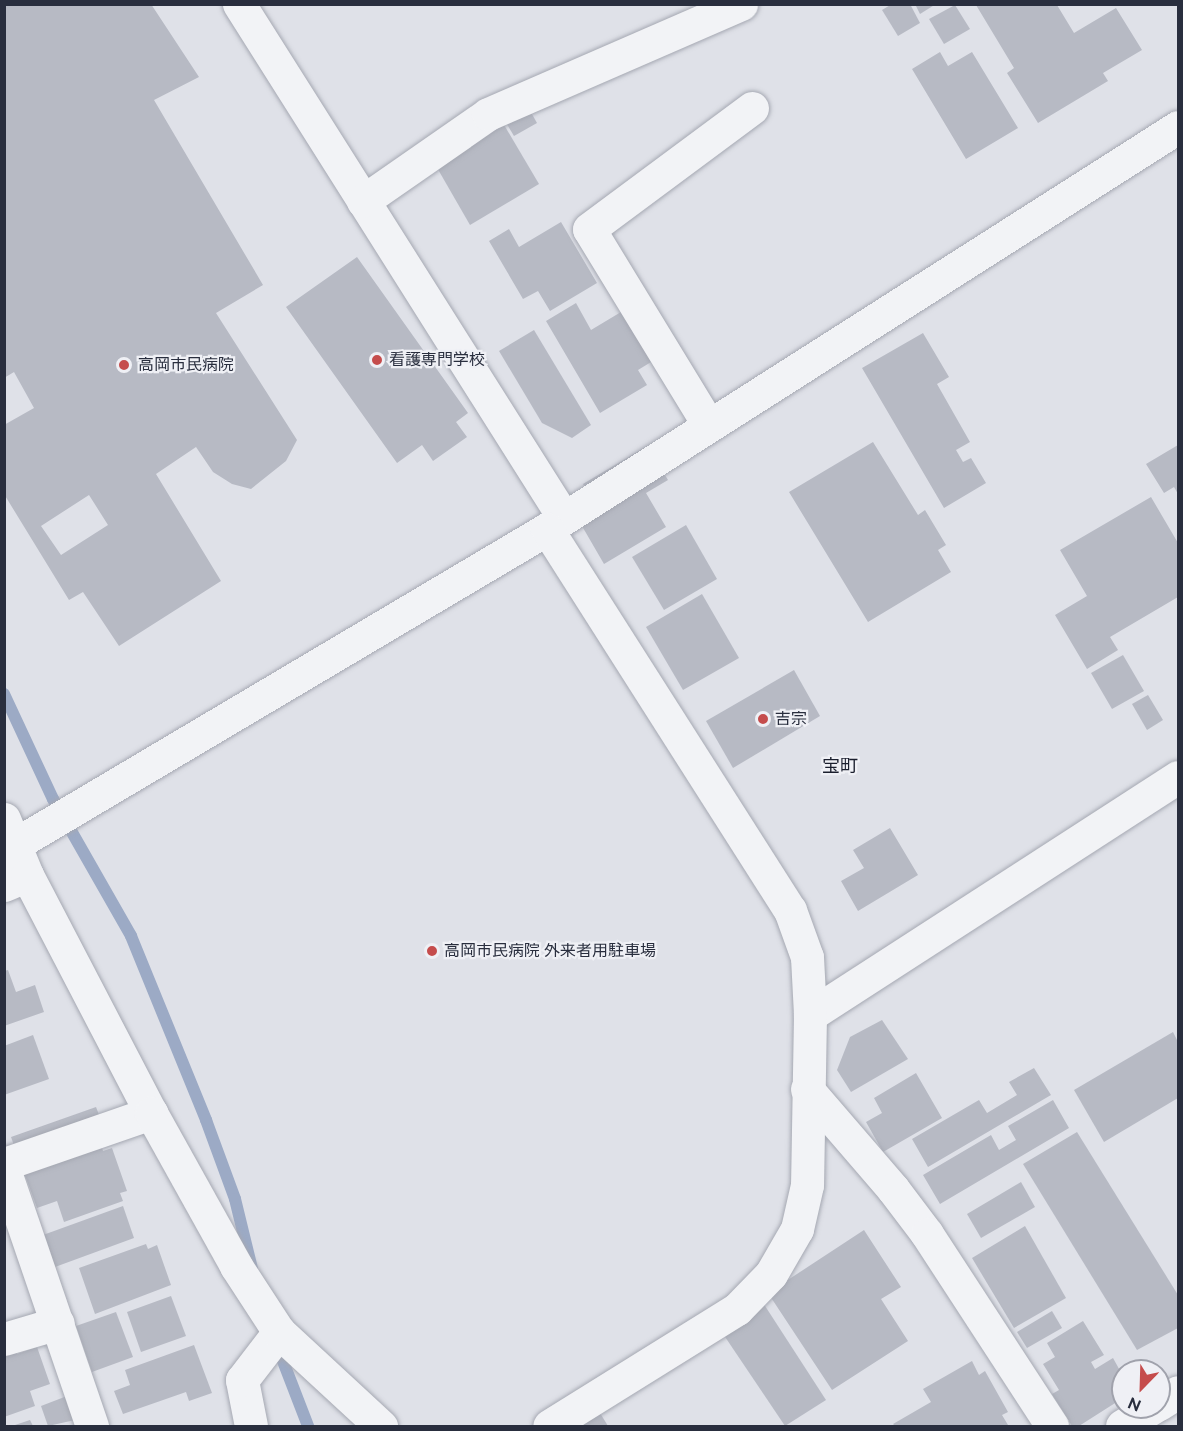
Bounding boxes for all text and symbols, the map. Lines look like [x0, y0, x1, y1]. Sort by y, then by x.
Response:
place label: 看護専門学校 [389, 350, 485, 370]
marker: 看護専門学校 [370, 353, 384, 367]
place label: 高岡市民病院 [138, 355, 234, 375]
marker: 高岡市民病院 [115, 356, 133, 374]
place label: 吉宗 [775, 709, 807, 729]
marker: 吉宗 [756, 712, 770, 726]
district label: 宝町 [822, 755, 858, 777]
place label: 高岡市民病院 外来者用駐車場 [444, 941, 656, 961]
marker: 高岡市民病院 外来者用駐車場 [425, 944, 439, 958]
north arrow [1111, 1359, 1171, 1419]
text: N [1125, 1393, 1144, 1415]

